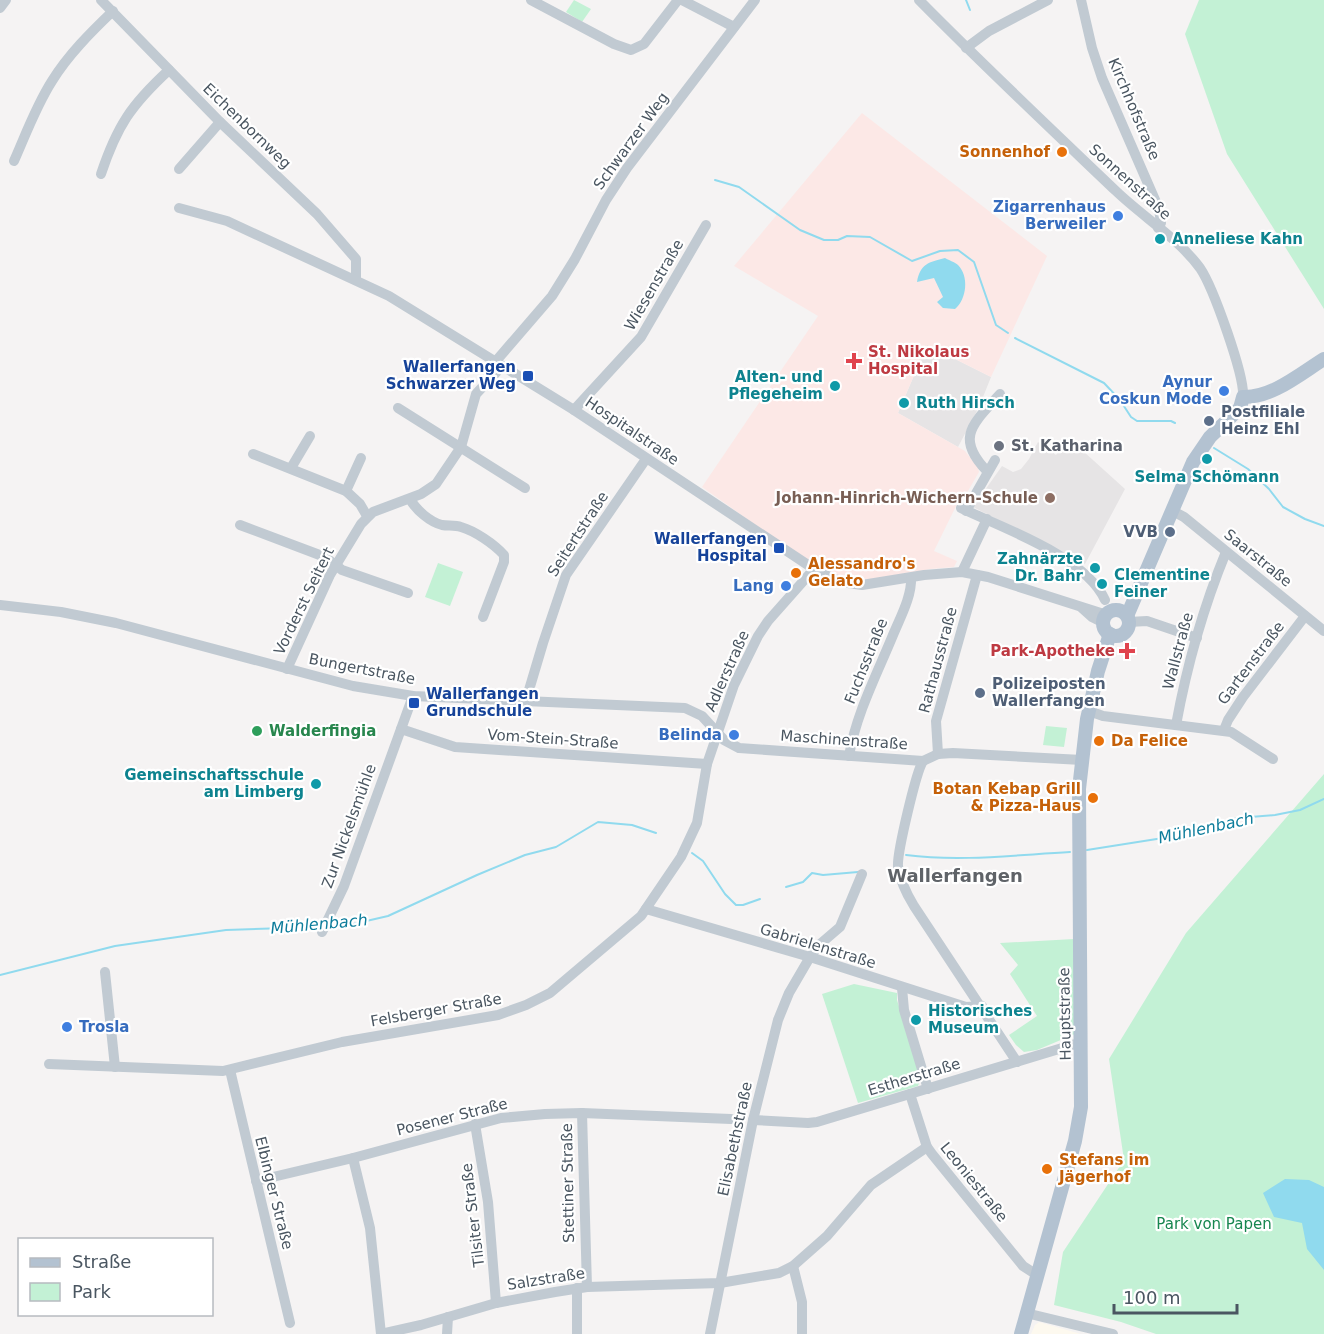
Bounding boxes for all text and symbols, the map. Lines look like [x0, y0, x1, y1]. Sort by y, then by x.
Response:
street label: Kirchhofstraße [1104, 55, 1164, 163]
street label: Eichenbornweg [199, 79, 295, 173]
street label: Schwarzer Weg [590, 89, 672, 193]
street label: Sonnenstraße [1085, 140, 1175, 224]
place label: Sonnenhof [959, 143, 1050, 161]
marker: Sonnenhof [1055, 145, 1069, 159]
place label: Zigarrenhaus Berweiler [993, 198, 1107, 233]
marker: Zigarrenhaus Berweiler [1111, 209, 1125, 223]
place label: Anneliese Kahn [1172, 230, 1303, 248]
marker: Anneliese Kahn [1153, 232, 1167, 246]
street label: Wiesenstraße [621, 236, 687, 334]
place label: St. Nikolaus Hospital [868, 343, 969, 378]
marker: St. Nikolaus Hospital [845, 352, 863, 370]
place label: Wallerfangen Schwarzer Weg [386, 358, 516, 393]
place label: Alten- und Pflegeheim [728, 368, 823, 403]
marker: Wallerfangen Schwarzer Weg [521, 369, 535, 383]
place label: Aynur Coskun Mode [1099, 373, 1213, 408]
marker: Alten- und Pflegeheim [828, 379, 842, 393]
marker: Aynur Coskun Mode [1217, 384, 1231, 398]
street label: Hospitalstraße [582, 393, 682, 469]
place label: Ruth Hirsch [916, 394, 1015, 412]
marker: Ruth Hirsch [897, 396, 911, 410]
place label: Postfiliale Heinz Ehl [1221, 403, 1305, 438]
marker: Postfiliale Heinz Ehl [1202, 414, 1216, 428]
place label: St. Katharina [1011, 437, 1123, 455]
marker: St. Katharina [992, 439, 1006, 453]
marker: Selma Schömann [1200, 452, 1214, 466]
place label: Selma Schömann [1135, 468, 1279, 486]
street label: Seitertstraße [544, 488, 612, 580]
place label: Johann-Hinrich-Wichern-Schule [775, 489, 1038, 507]
marker: Johann-Hinrich-Wichern-Schule [1043, 491, 1057, 505]
place label: VVB [1123, 523, 1158, 541]
marker: VVB [1163, 525, 1177, 539]
street label: Saarstraße [1221, 525, 1295, 591]
place label: Wallerfangen Hospital [654, 530, 767, 565]
marker: Wallerfangen Hospital [772, 541, 786, 555]
street label: Vorderst Seitert [270, 544, 338, 658]
place label: Zahnärzte Dr. Bahr [997, 550, 1084, 585]
place label: Alessandro's Gelato [808, 555, 916, 590]
marker: Zahnärzte Dr. Bahr [1088, 561, 1102, 575]
marker: Alessandro's Gelato [789, 566, 803, 580]
place label: Clementine Feiner [1114, 566, 1210, 601]
place label: Lang [733, 577, 774, 595]
marker: Clementine Feiner [1095, 577, 1109, 591]
marker: Lang [779, 579, 793, 593]
street label: Rathausstraße [915, 605, 961, 715]
street label: Wallstraße [1159, 610, 1197, 692]
street label: Fuchsstraße [841, 616, 891, 706]
street label: Gartenstraße [1214, 618, 1288, 708]
street label: Adlerstraße [701, 628, 753, 714]
place label: Park-Apotheke [990, 642, 1115, 660]
marker: Park-Apotheke [1120, 644, 1134, 658]
street label: Bungertstraße [307, 650, 417, 688]
place label: Polizeiposten Wallerfangen [992, 675, 1106, 710]
place label: Wallerfangen Grundschule [426, 685, 539, 720]
marker: Polizeiposten Wallerfangen [973, 686, 987, 700]
marker: Wallerfangen Grundschule [407, 696, 421, 710]
place label: Walderfingia [269, 722, 376, 740]
marker: Walderfingia [250, 724, 264, 738]
street label: Vom-Stein-Straße [487, 725, 619, 753]
place label: Belinda [659, 726, 722, 744]
street label: Maschinenstraße [780, 727, 908, 753]
marker: Belinda [727, 728, 741, 742]
place label: Da Felice [1111, 732, 1188, 750]
marker: Da Felice [1092, 734, 1106, 748]
street label: Zur Nickelsmühle [318, 761, 380, 891]
place label: Gemeinschaftsschule am Limberg [124, 766, 304, 801]
marker: Gemeinschaftsschule am Limberg [309, 777, 323, 791]
place label: Botan Kebap Grill & Pizza-Haus [933, 780, 1081, 815]
marker: Botan Kebap Grill & Pizza-Haus [1086, 791, 1100, 805]
water label: Mühlenbach [1156, 809, 1256, 847]
district label: Wallerfangen [887, 865, 1023, 886]
water label: Mühlenbach [270, 910, 368, 938]
street label: Gabrielenstraße [758, 920, 878, 972]
street label: Hauptstraße [1055, 967, 1075, 1061]
street label: Felsberger Straße [369, 990, 503, 1030]
place label: Historisches Museum [928, 1002, 1032, 1037]
marker: Historisches Museum [909, 1013, 923, 1027]
place label: Trosla [79, 1018, 129, 1036]
marker: Trosla [60, 1020, 74, 1034]
street label: Estherstraße [866, 1054, 962, 1100]
street label: Elisabethstraße [714, 1080, 756, 1198]
street label: Posener Straße [395, 1094, 509, 1140]
street label: Stettiner Straße [558, 1123, 578, 1243]
street label: Elbinger Straße [251, 1135, 297, 1251]
street label: Leoniestraße [936, 1139, 1012, 1225]
place label: Stefans im Jägerhof [1058, 1151, 1149, 1186]
street label: Tilsiter Straße [458, 1162, 488, 1269]
marker: Stefans im Jägerhof [1040, 1162, 1054, 1176]
park label: Park von Papen [1156, 1215, 1272, 1233]
legend [18, 1238, 213, 1316]
text: Straße [72, 1251, 131, 1272]
street label: Salzstraße [506, 1264, 586, 1294]
scale bar [1114, 1277, 1237, 1315]
text: Park [72, 1281, 111, 1302]
text: 100 m [1123, 1287, 1181, 1308]

